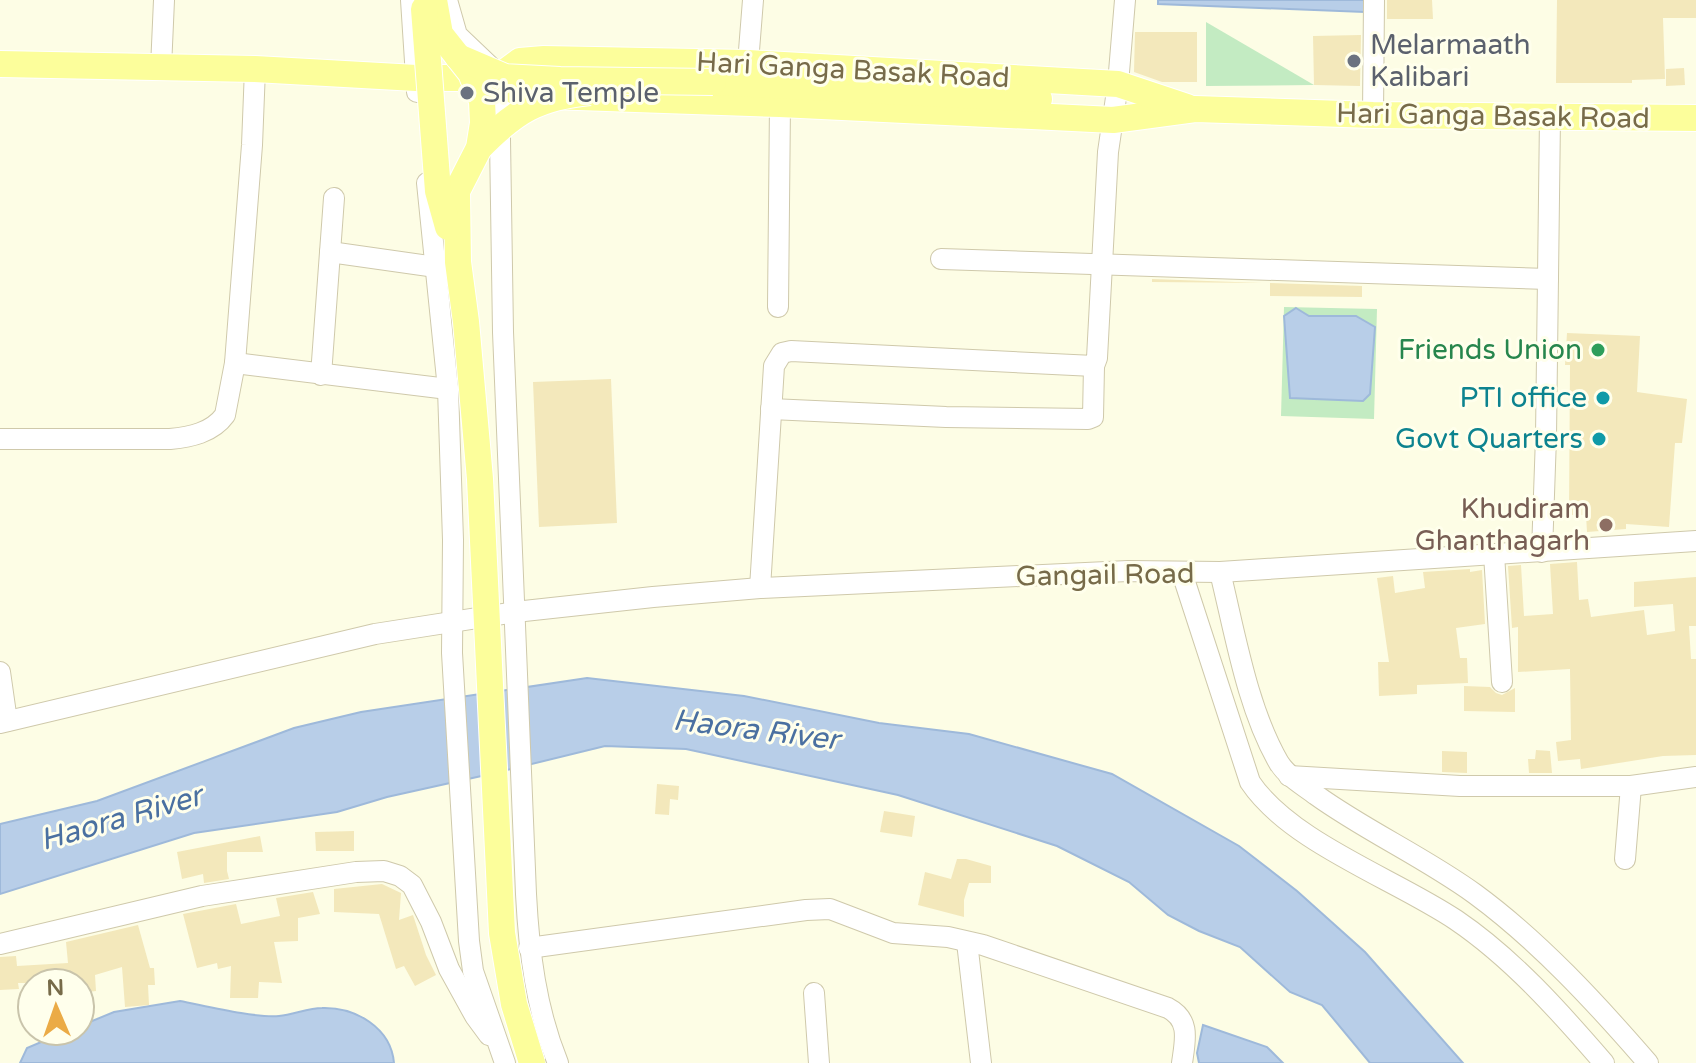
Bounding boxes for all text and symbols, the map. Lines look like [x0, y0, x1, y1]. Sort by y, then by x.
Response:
place label: Melarmaath Kalibari [1370, 28, 1531, 94]
street label: Hari Ganga Basak Road [695, 45, 1011, 95]
marker: Melarmaath Kalibari [1345, 52, 1363, 70]
place label: Shiva Temple [483, 76, 659, 110]
marker: Shiva Temple [458, 84, 476, 102]
street label: Hari Ganga Basak Road [1336, 96, 1650, 136]
place label: Friends Union [1398, 333, 1582, 367]
marker: Friends Union [1589, 341, 1607, 359]
place label: PTI office [1459, 381, 1587, 415]
marker: PTI office [1594, 389, 1612, 407]
place label: Govt Quarters [1395, 422, 1583, 456]
marker: Govt Quarters [1590, 430, 1608, 448]
place label: Khudiram Ghanthagarh [1415, 492, 1590, 558]
marker: Khudiram Ghanthagarh [1597, 516, 1615, 534]
street label: Gangail Road [1015, 556, 1195, 594]
water label: Haora River [671, 701, 845, 759]
water label: Haora River [36, 776, 210, 859]
north arrow [16, 967, 96, 1047]
text: N [46, 975, 65, 1001]

